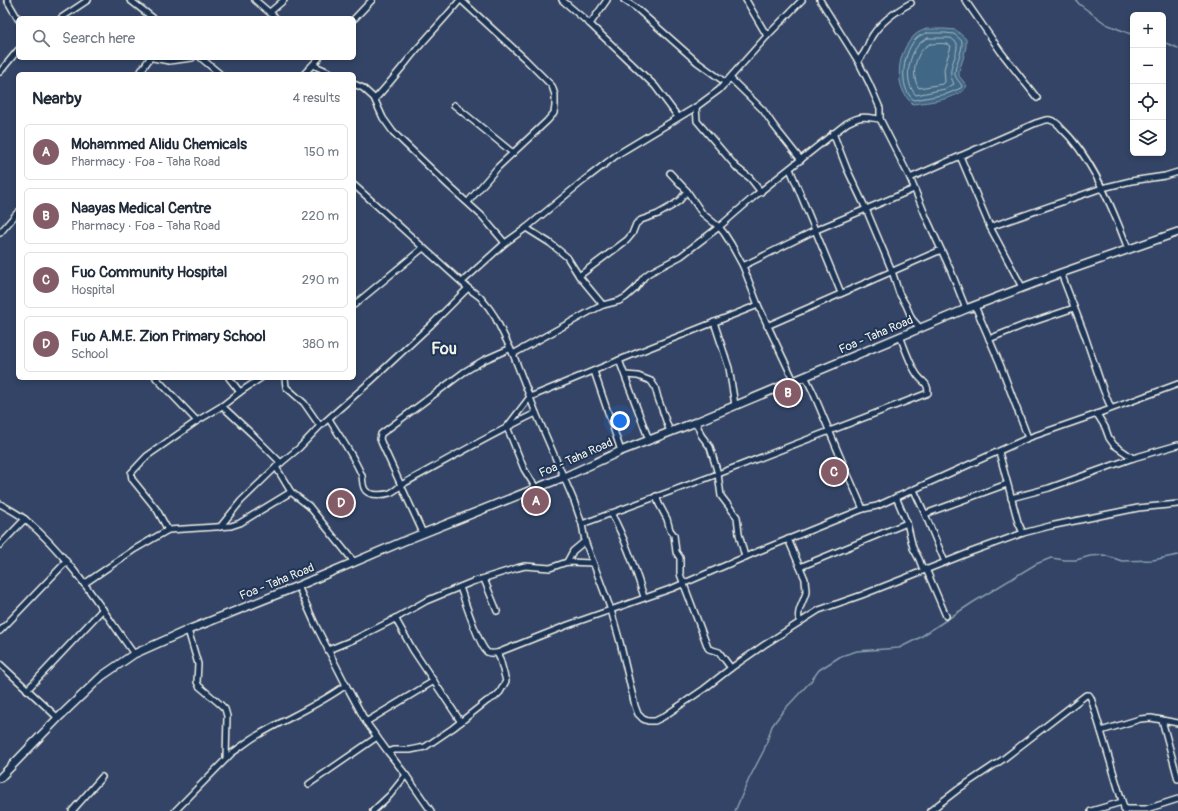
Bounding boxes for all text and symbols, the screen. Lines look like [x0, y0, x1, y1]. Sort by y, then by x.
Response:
map controls [1130, 12, 1166, 156]
button: + [1130, 12, 1166, 48]
search box [16, 16, 356, 60]
icon: search [30, 27, 52, 49]
text: Search here [62, 29, 135, 48]
button: − [1130, 48, 1166, 84]
button: locate [1130, 84, 1166, 120]
text: Nearby [32, 88, 81, 109]
text: 4 results [293, 90, 340, 106]
button: layers [1130, 120, 1166, 156]
text: Mohammed Alidu Chemicals [71, 135, 247, 154]
text: A [42, 144, 50, 160]
text: 150 m [304, 144, 339, 160]
text: Pharmacy · Foa - Taha Road [71, 154, 220, 170]
text: Naayas Medical Centre [71, 199, 211, 218]
text: B [42, 208, 50, 224]
text: 220 m [301, 208, 339, 224]
text: Pharmacy · Foa - Taha Road [71, 218, 220, 234]
text: Fuo Community Hospital [71, 263, 227, 282]
text: C [42, 272, 50, 288]
text: 290 m [302, 272, 339, 288]
text: Hospital [71, 282, 115, 298]
street label: Foa - Taha Road [837, 313, 915, 357]
text: Fuo A.M.E. Zion Primary School [71, 327, 266, 346]
text: D [42, 336, 50, 352]
text: 380 m [302, 336, 339, 352]
district label: Fou [431, 339, 457, 359]
text: School [71, 346, 108, 362]
pin: B [775, 378, 801, 408]
your location [610, 411, 630, 431]
street label: Foa - Taha Road [537, 435, 615, 481]
pin: C [821, 457, 847, 487]
pin: A [523, 486, 549, 516]
pin: D [328, 488, 354, 518]
street label: Foa - Taha Road [237, 560, 317, 604]

